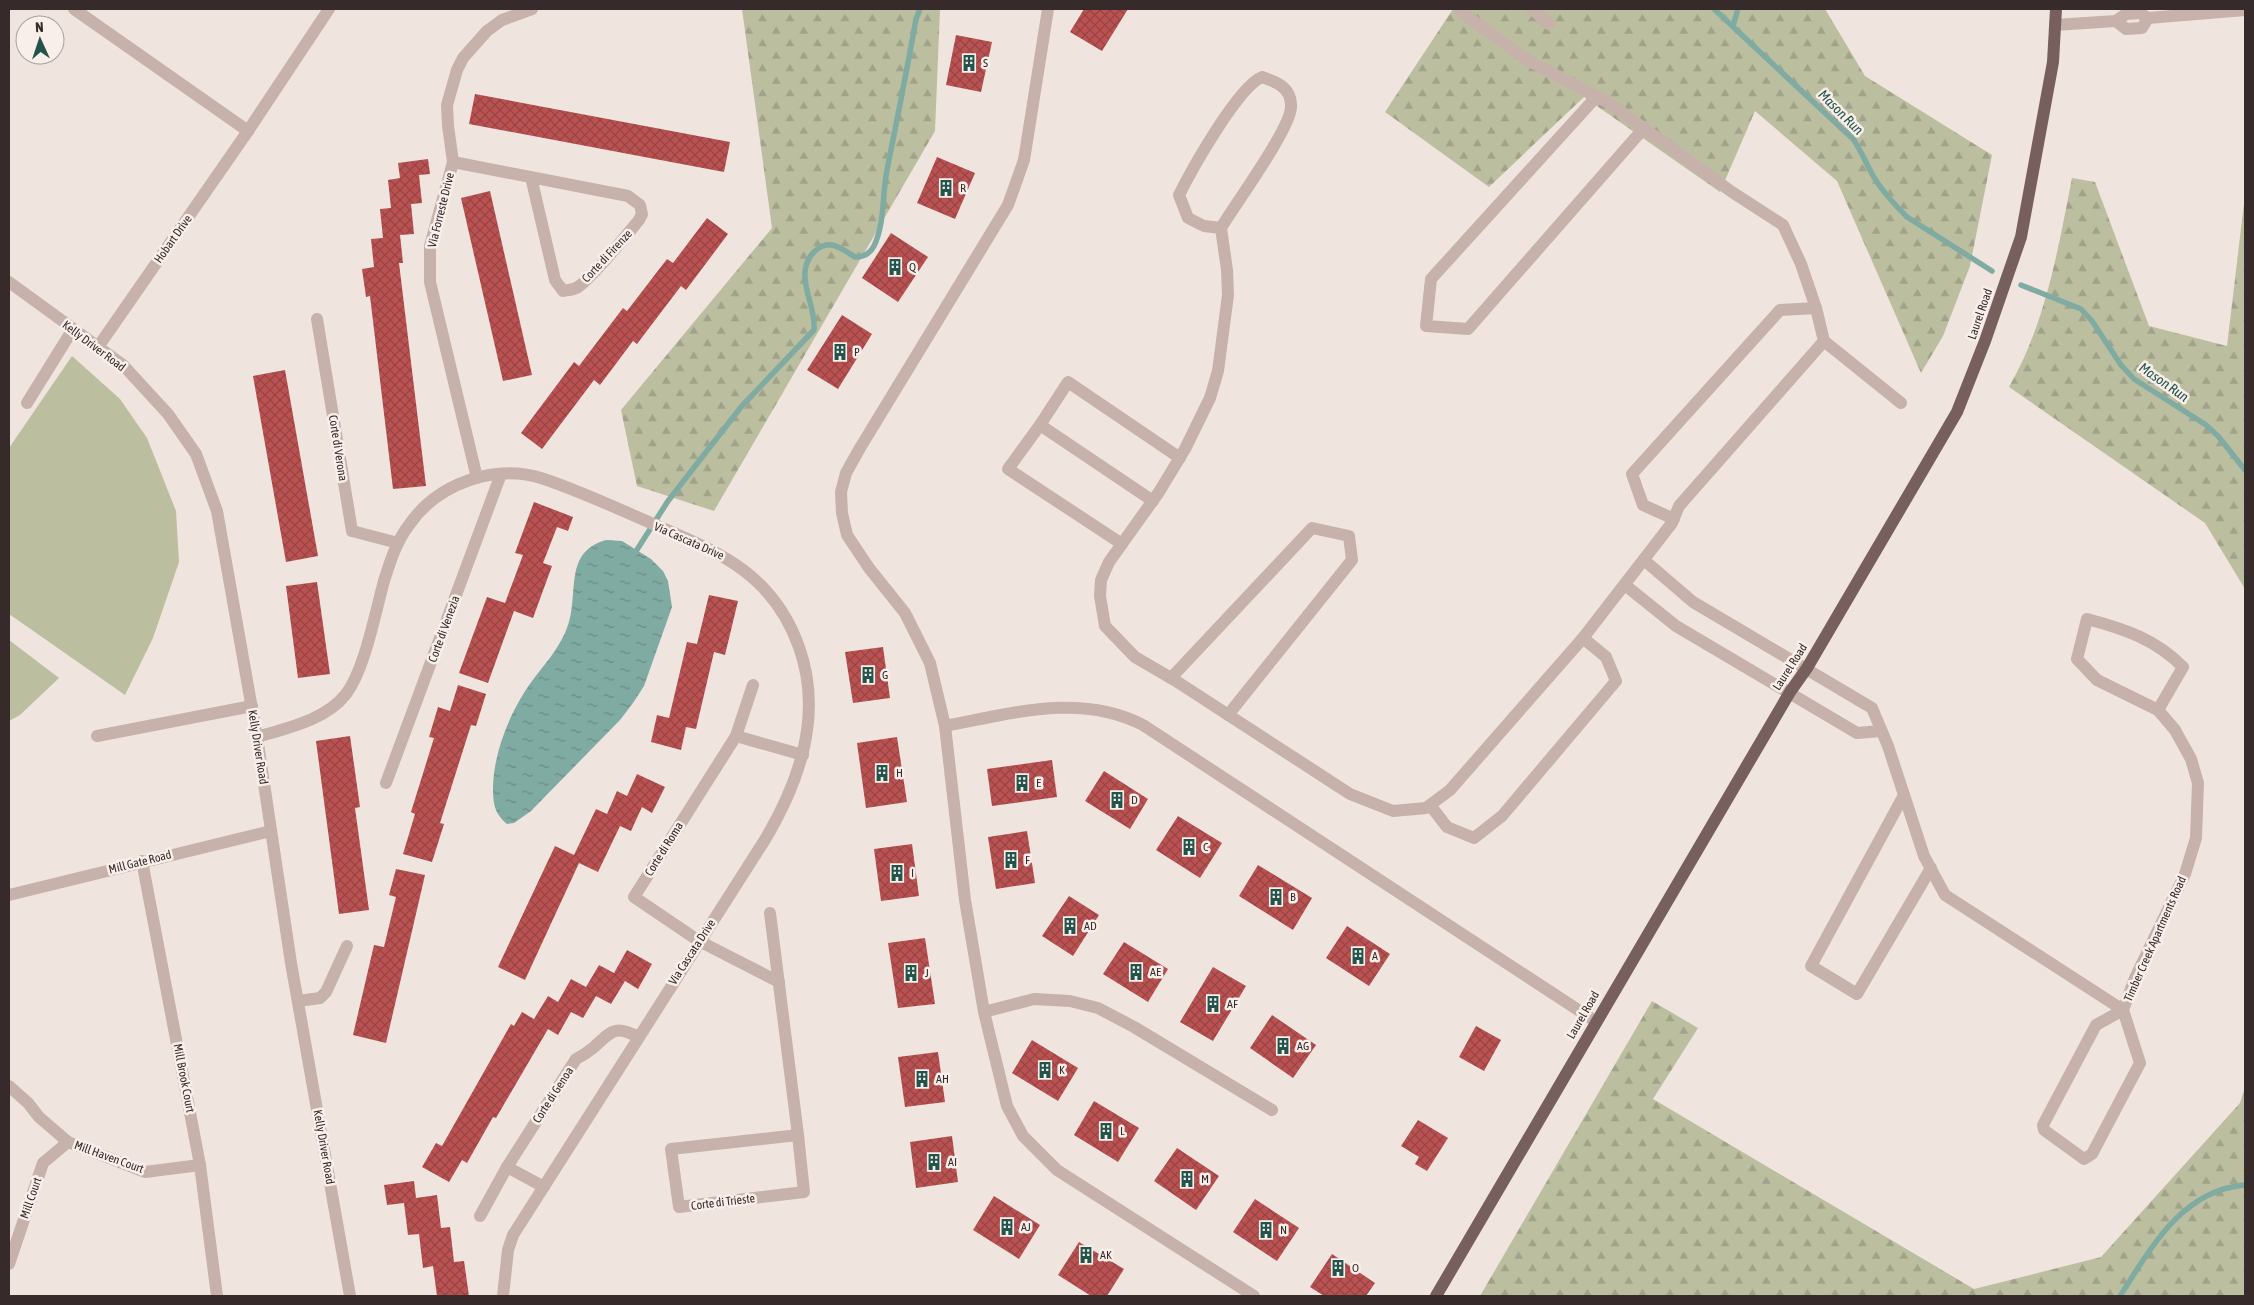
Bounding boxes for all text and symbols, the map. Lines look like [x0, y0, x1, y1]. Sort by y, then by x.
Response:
north arrow [15, 15, 65, 65]
text: N [35, 19, 44, 35]
building icon: S [959, 53, 979, 73]
place label: S [983, 56, 988, 70]
water label: Mason Run [1815, 86, 1867, 138]
street label: Via Forreste Drive [425, 171, 457, 249]
building icon: R [936, 178, 956, 198]
place label: R [960, 181, 966, 195]
street label: Hobart Drive [151, 212, 195, 266]
street label: Corte di Firenze [579, 227, 635, 285]
building icon: Q [885, 257, 905, 277]
place label: Q [909, 260, 917, 274]
street label: Laurel Road [1965, 287, 1995, 341]
street label: Kelly Driver Road [60, 318, 128, 374]
building icon: P [830, 342, 850, 362]
place label: P [854, 345, 860, 359]
water label: Mason Run [2136, 359, 2192, 405]
street label: Corte di Verona [326, 414, 350, 482]
street label: Via Cascata Drive [652, 519, 726, 563]
street label: Corte di Venezia [425, 594, 463, 664]
street label: Laurel Road [1770, 641, 1810, 693]
building icon: G [858, 665, 878, 685]
place label: G [882, 668, 888, 682]
street label: Kelly Driver Road [245, 709, 271, 785]
building icon: H [872, 763, 892, 783]
place label: H [896, 766, 903, 780]
building icon: E [1012, 773, 1032, 793]
place label: E [1036, 776, 1041, 790]
building icon: D [1107, 790, 1127, 810]
place label: D [1131, 793, 1138, 807]
street label: Corte di Roma [642, 819, 686, 879]
building icon: C [1179, 837, 1199, 857]
place label: C [1203, 840, 1209, 854]
street label: Mill Gate Road [107, 847, 173, 877]
building icon: F [1001, 850, 1021, 870]
place label: F [1025, 853, 1030, 867]
building icon: I [887, 863, 907, 883]
place label: I [911, 866, 914, 880]
street label: Timber Creek Apartments Road [2121, 874, 2189, 1004]
building icon: B [1266, 887, 1286, 907]
place label: B [1290, 890, 1296, 904]
building icon: AD [1060, 916, 1080, 936]
street label: Via Cascata Drive [666, 917, 718, 987]
place label: AD [1084, 919, 1097, 933]
building icon: A [1348, 946, 1368, 966]
place label: A [1372, 949, 1378, 963]
building icon: AE [1126, 962, 1146, 982]
building icon: J [901, 963, 921, 983]
place label: AE [1150, 965, 1161, 979]
place label: J [925, 966, 929, 980]
street label: Laurel Road [1564, 989, 1602, 1041]
building icon: AF [1203, 994, 1223, 1014]
place label: AF [1227, 997, 1238, 1011]
building icon: AG [1273, 1036, 1293, 1056]
place label: AG [1297, 1039, 1309, 1053]
street label: Mill Brook Court [170, 1042, 198, 1114]
building icon: K [1035, 1060, 1055, 1080]
place label: K [1059, 1063, 1065, 1077]
street label: Corte di Genoa [530, 1064, 576, 1126]
building icon: AH [912, 1069, 932, 1089]
place label: AH [936, 1072, 949, 1086]
street label: Kelly Driver Road [311, 1109, 337, 1185]
building icon: L [1096, 1121, 1116, 1141]
place label: L [1120, 1124, 1125, 1138]
street label: Mill Haven Court [72, 1138, 146, 1176]
building icon: AI [924, 1152, 944, 1172]
place label: AI [948, 1155, 957, 1169]
building icon: M [1177, 1169, 1197, 1189]
place label: M [1201, 1172, 1209, 1186]
street label: Mill Court [17, 1175, 45, 1220]
street label: Corte di Trieste [690, 1191, 756, 1213]
building icon: AJ [997, 1217, 1017, 1237]
place label: AJ [1021, 1220, 1031, 1234]
building icon: N [1256, 1220, 1276, 1240]
place label: N [1280, 1223, 1287, 1237]
building icon: AK [1076, 1245, 1096, 1265]
place label: AK [1100, 1248, 1112, 1262]
building icon: O [1328, 1258, 1348, 1278]
place label: O [1352, 1261, 1359, 1275]

